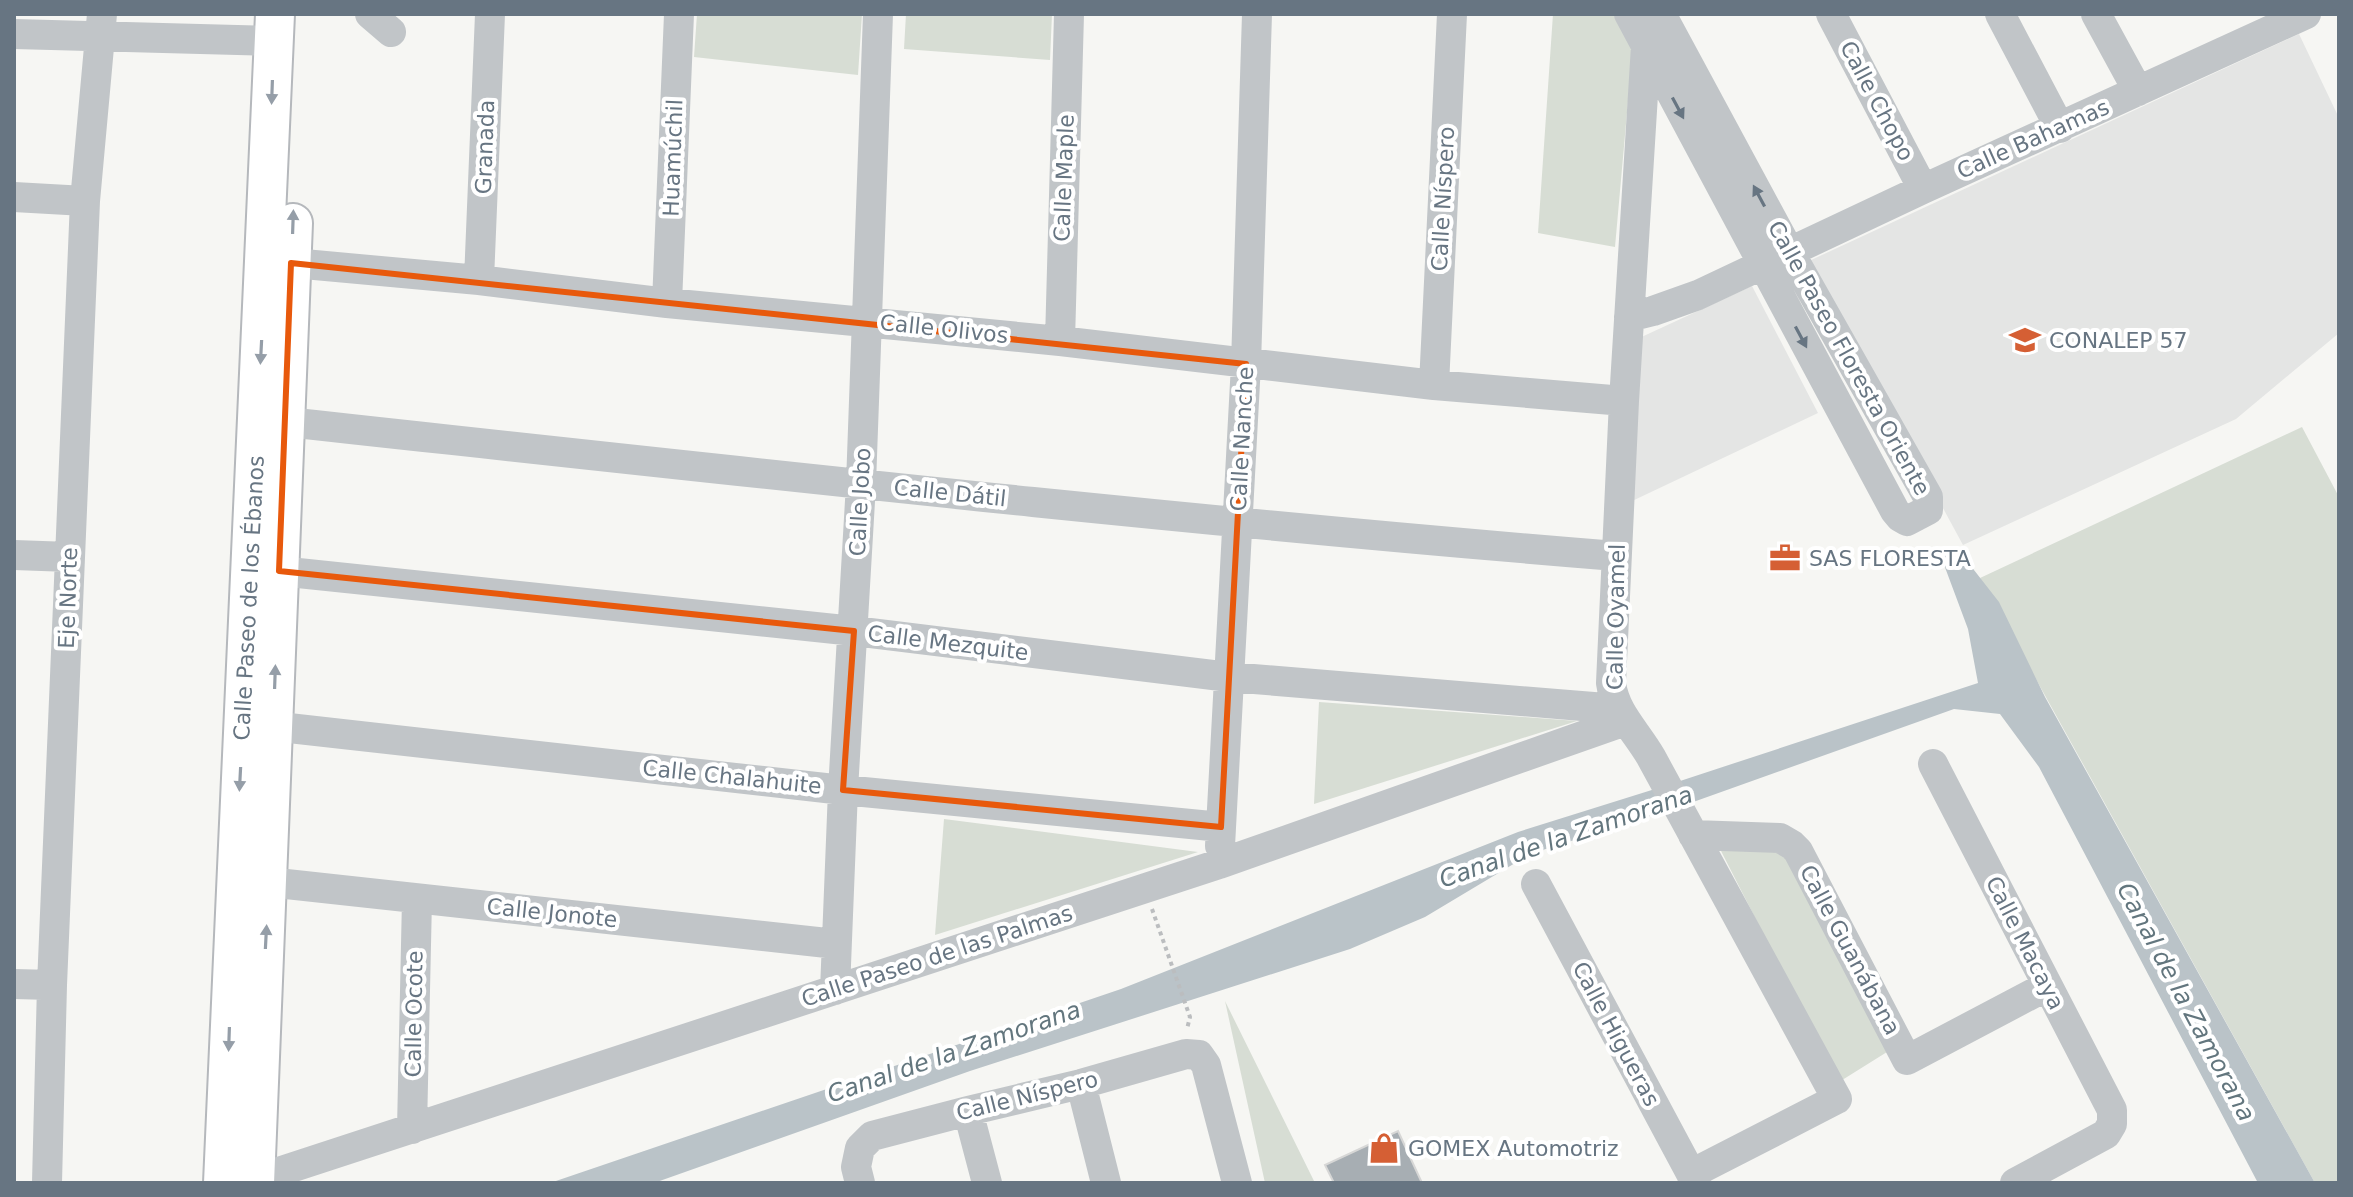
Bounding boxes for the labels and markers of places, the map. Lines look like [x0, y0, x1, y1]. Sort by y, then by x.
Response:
school or university icon: CONALEP 57 [2008, 323, 2042, 357]
place label: CONALEP 57 [2049, 328, 2188, 353]
office icon: SAS FLORESTA [1768, 541, 1802, 575]
place label: SAS FLORESTA [1809, 546, 1971, 571]
shop icon: GOMEX Automotriz [1367, 1131, 1401, 1165]
place label: GOMEX Automotriz [1408, 1136, 1619, 1161]

